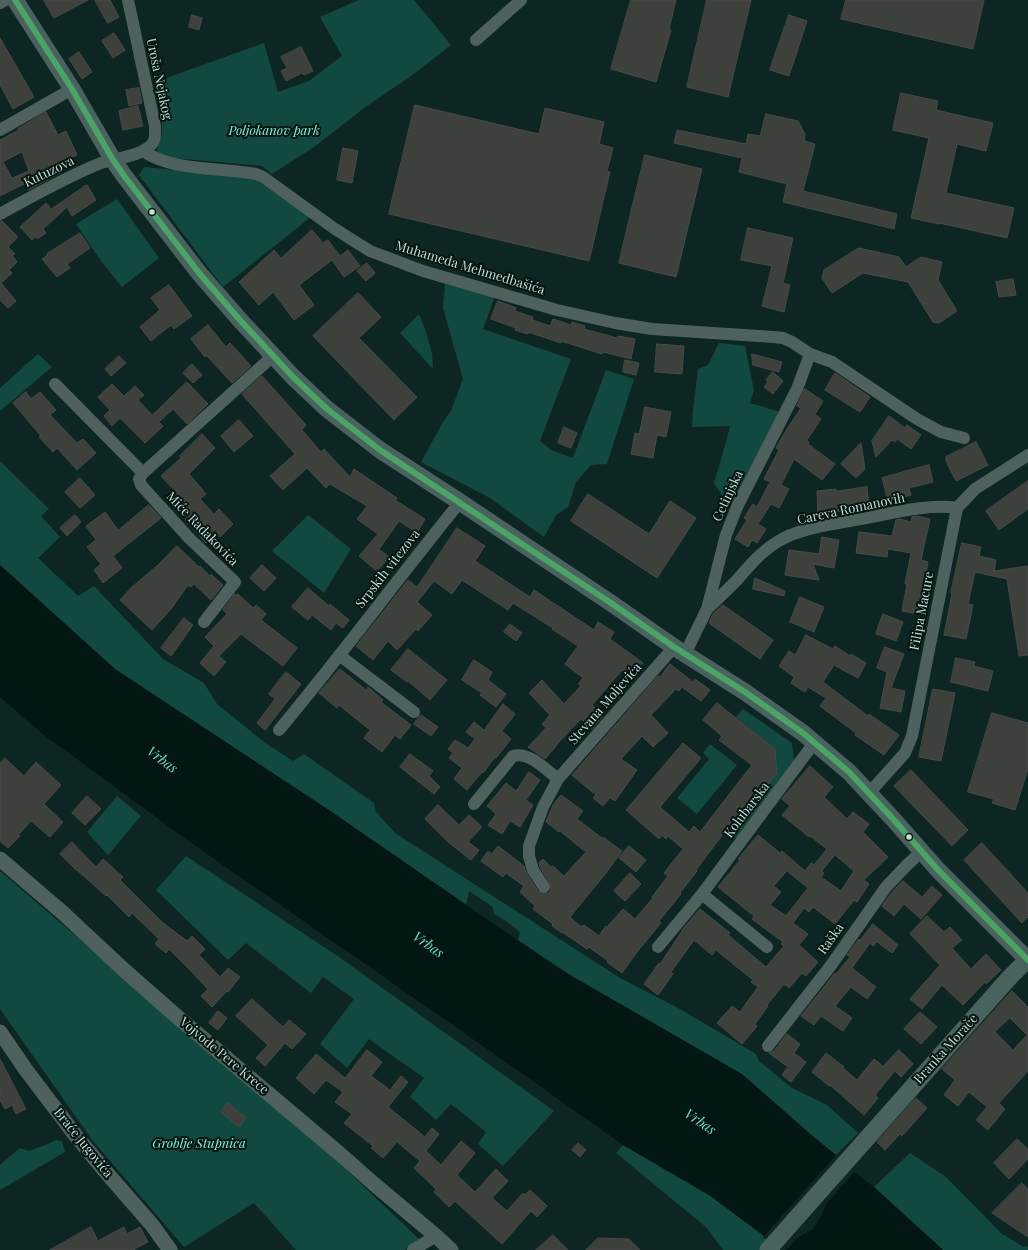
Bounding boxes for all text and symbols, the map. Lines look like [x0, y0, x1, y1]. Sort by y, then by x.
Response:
street label: Uroša Nejakog [143, 37, 175, 121]
park label: Poljokanov park [228, 123, 320, 139]
street label: Kutuzova [21, 153, 77, 191]
unlabelled marker [147, 207, 157, 217]
street label: Muhameda Mehmedbašića [393, 238, 547, 298]
street label: Cetinjska [709, 468, 747, 524]
street label: Miće Radakovića [163, 489, 241, 569]
street label: Careva Romanovih [796, 490, 906, 528]
street label: Srpskih vitezova [353, 527, 423, 611]
street label: Filipa Macure [907, 570, 937, 652]
street label: Stevana Moljevića [565, 660, 645, 748]
water label: Vrbas [143, 743, 181, 777]
street label: Kolubarska [721, 779, 773, 841]
unlabelled marker [904, 832, 914, 842]
street label: Raška [815, 921, 847, 957]
water label: Vrbas [409, 928, 447, 962]
street label: Branka Morače [911, 1011, 981, 1087]
street label: Vojvode Pere Krece [176, 1014, 272, 1098]
street label: Braće Jugovića [50, 1105, 116, 1181]
water label: Vrbas [681, 1105, 719, 1139]
park label: Groblje Stupnica [152, 1136, 246, 1152]

